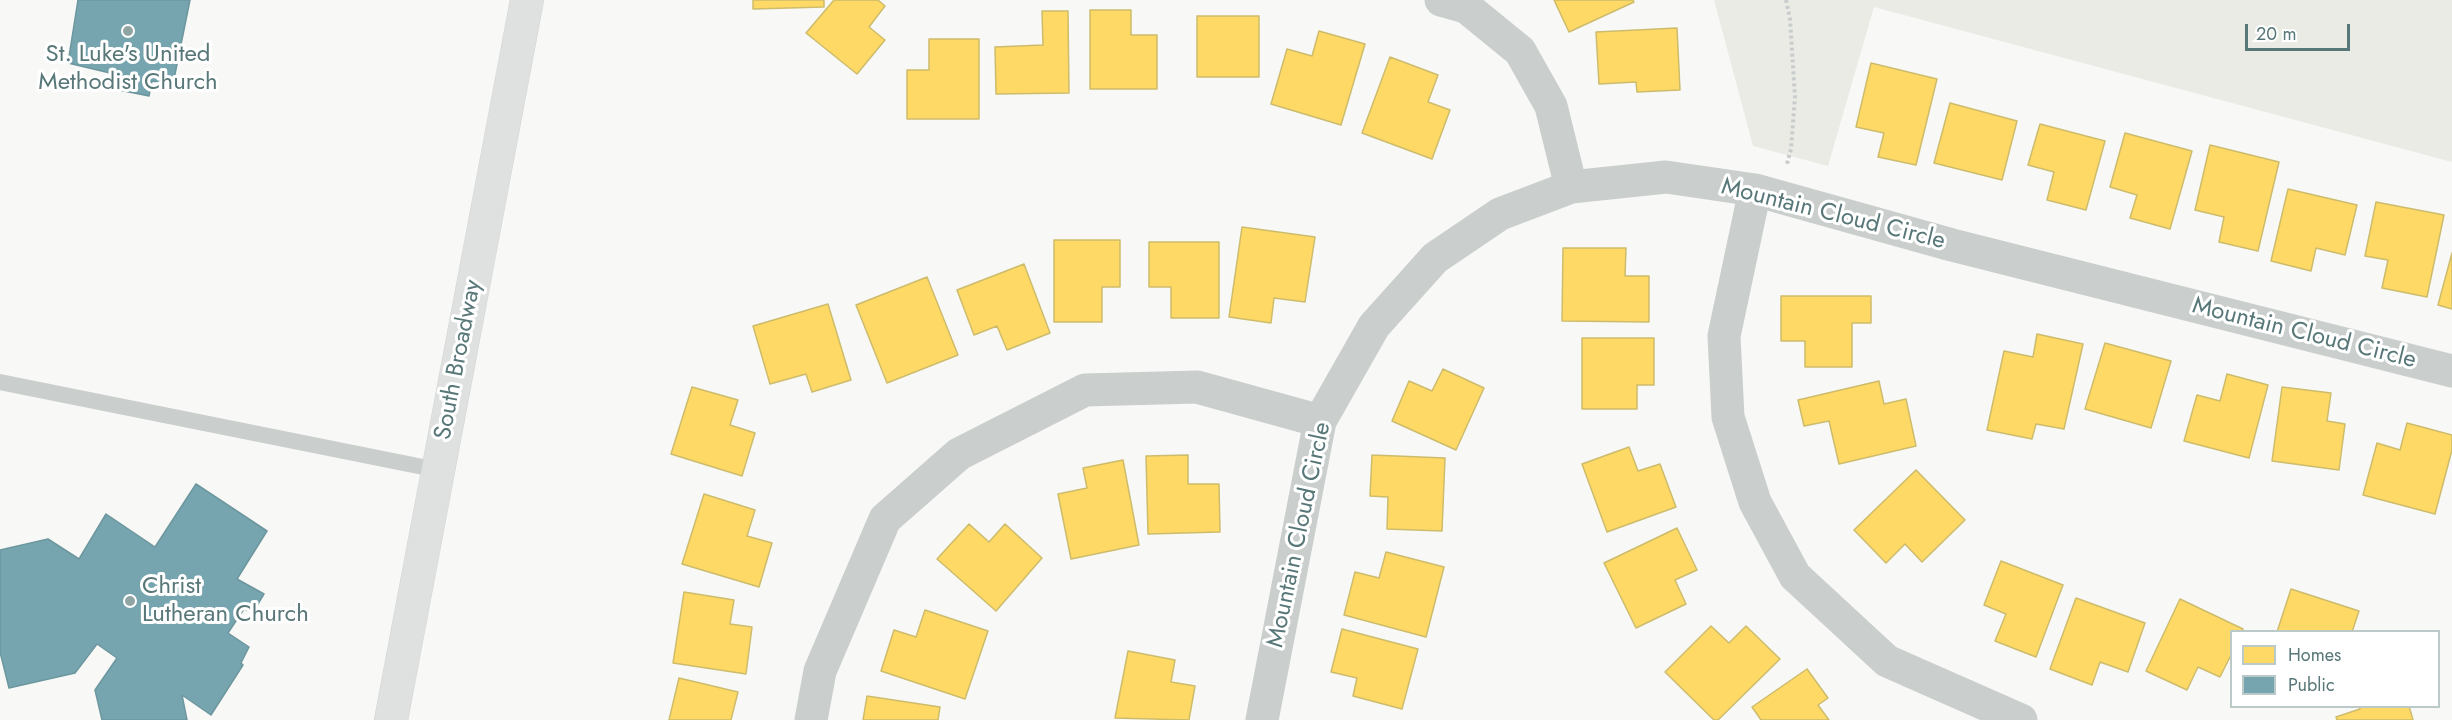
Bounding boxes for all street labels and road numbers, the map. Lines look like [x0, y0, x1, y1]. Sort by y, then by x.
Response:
street label: Mountain Cloud Circle [1718, 173, 1948, 257]
street label: South Broadway [429, 278, 489, 442]
street label: Mountain Cloud Circle [2189, 292, 2419, 376]
street label: Mountain Cloud Circle [1262, 420, 1338, 650]

